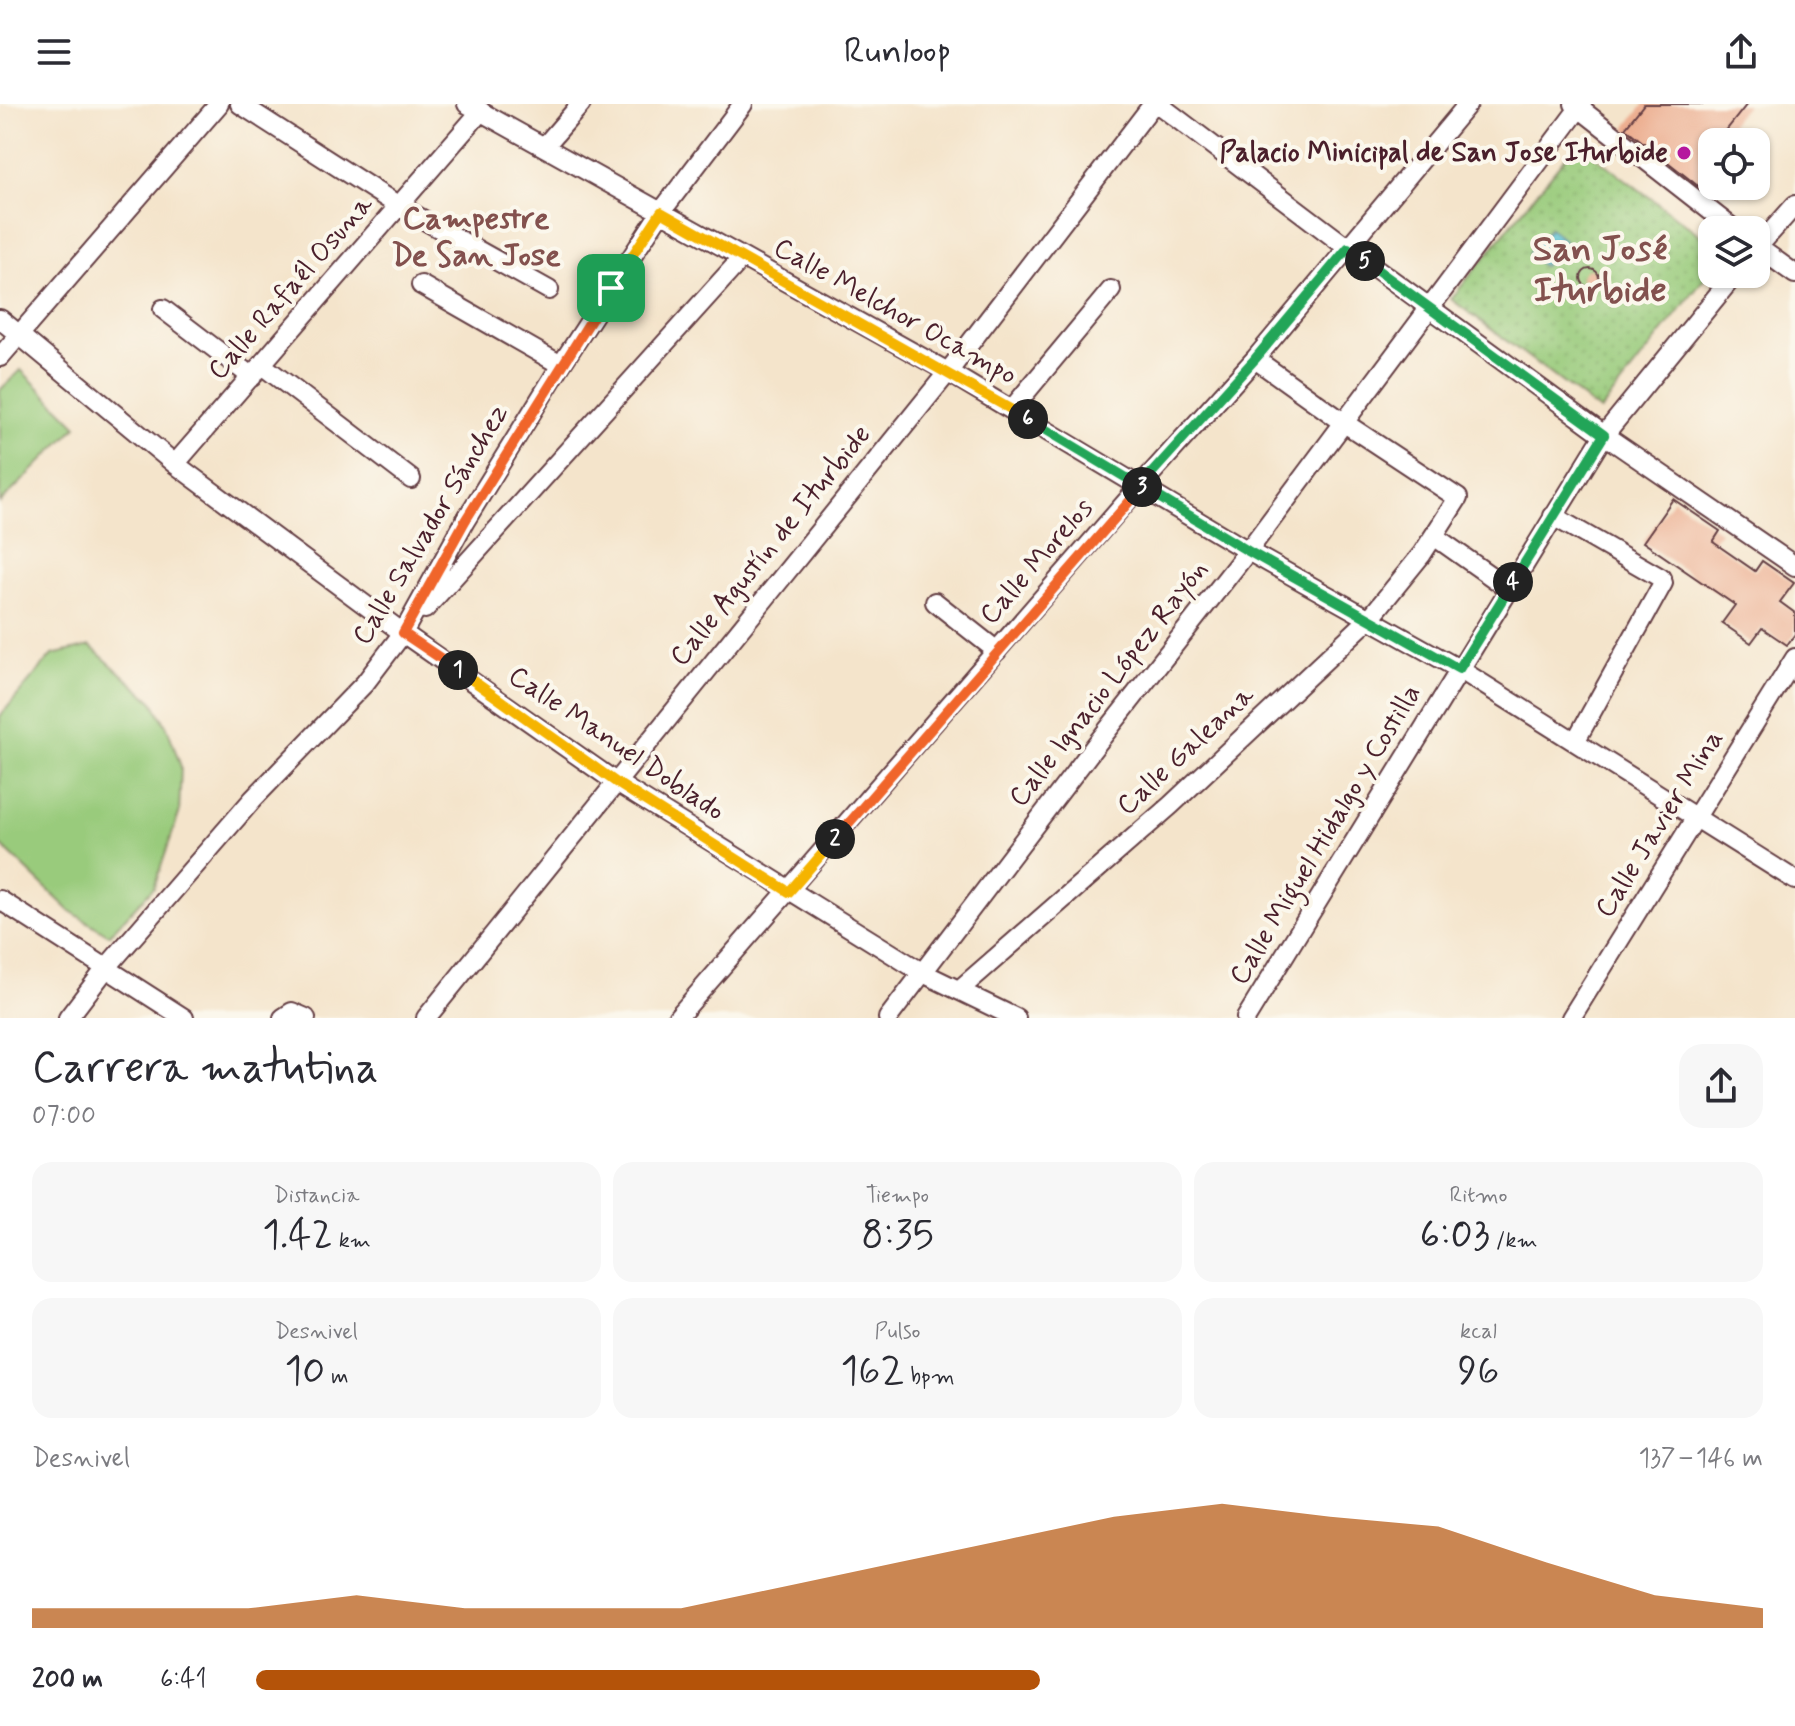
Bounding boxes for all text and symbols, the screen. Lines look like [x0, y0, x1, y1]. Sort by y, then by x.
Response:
text: Runloop [844, 29, 951, 76]
icon: menu [32, 30, 76, 74]
icon: share [1719, 30, 1763, 74]
map controls [1698, 128, 1770, 288]
button: locate [1698, 128, 1770, 200]
place label: Palacio Minicipal de San Jose Iturbide [1219, 135, 1668, 172]
marker: Palacio Minicipal de San Jose Iturbide [1675, 144, 1693, 162]
street label: Calle Rafaél Osuna [200, 187, 382, 389]
district label: Campestre De San Jose [391, 198, 561, 277]
button: layers [1698, 216, 1770, 288]
district label: San José Iturbide [1533, 227, 1667, 315]
street label: Calle Melchor Ocampo [767, 230, 1023, 394]
pin: 5 [1345, 241, 1385, 281]
text: 5 [1358, 247, 1372, 275]
pin [577, 254, 645, 322]
icon: arrive [589, 266, 633, 310]
street label: Calle Salvador Sánchez [344, 398, 518, 652]
pin: 6 [1008, 399, 1048, 439]
text: 6 [1022, 405, 1034, 433]
street label: Calle Agustín de Iturbide [662, 418, 880, 674]
pin: 3 [1122, 467, 1162, 507]
text: 3 [1137, 473, 1147, 501]
street label: Calle Morelos [972, 491, 1102, 633]
street label: Calle Ignacio López Rayón [1001, 553, 1217, 815]
pin: 4 [1493, 562, 1533, 602]
text: 4 [1507, 568, 1519, 596]
pin: 1 [438, 650, 478, 690]
text: 1 [453, 656, 463, 684]
street label: Calle Manuel Doblado [501, 658, 731, 830]
street label: Calle Galeana [1109, 678, 1263, 824]
street label: Calle Miguel Hidalgo y Costilla [1221, 678, 1433, 994]
street label: Calle Javier Mina [1587, 723, 1733, 925]
pin: 2 [815, 819, 855, 859]
text: 2 [830, 825, 840, 853]
text: Carrera matutina [32, 1040, 378, 1098]
button: share [1679, 1044, 1763, 1128]
text: 07:00 [32, 1099, 96, 1133]
text: Distancia [274, 1182, 359, 1210]
text: Tiempo [866, 1182, 929, 1210]
text: Ritmo [1449, 1182, 1508, 1210]
text: 1.42 [262, 1210, 333, 1262]
text: 8:35 [861, 1210, 934, 1262]
text: 6:03 [1419, 1210, 1490, 1262]
text: km [333, 1227, 371, 1255]
text: /km [1490, 1227, 1538, 1255]
text: Desnivel [275, 1318, 358, 1346]
text: Pulso [874, 1318, 921, 1346]
text: kcal [1460, 1318, 1497, 1346]
text: 10 [284, 1346, 325, 1398]
text: 162 [840, 1346, 904, 1398]
text: 96 [1458, 1346, 1499, 1398]
text: m [325, 1363, 349, 1391]
text: bpm [904, 1363, 955, 1391]
text: Desnivel [32, 1442, 130, 1476]
text: 137–146 m [1638, 1442, 1763, 1476]
text: 200 m [32, 1663, 103, 1697]
text: 6:41 [160, 1663, 207, 1697]

